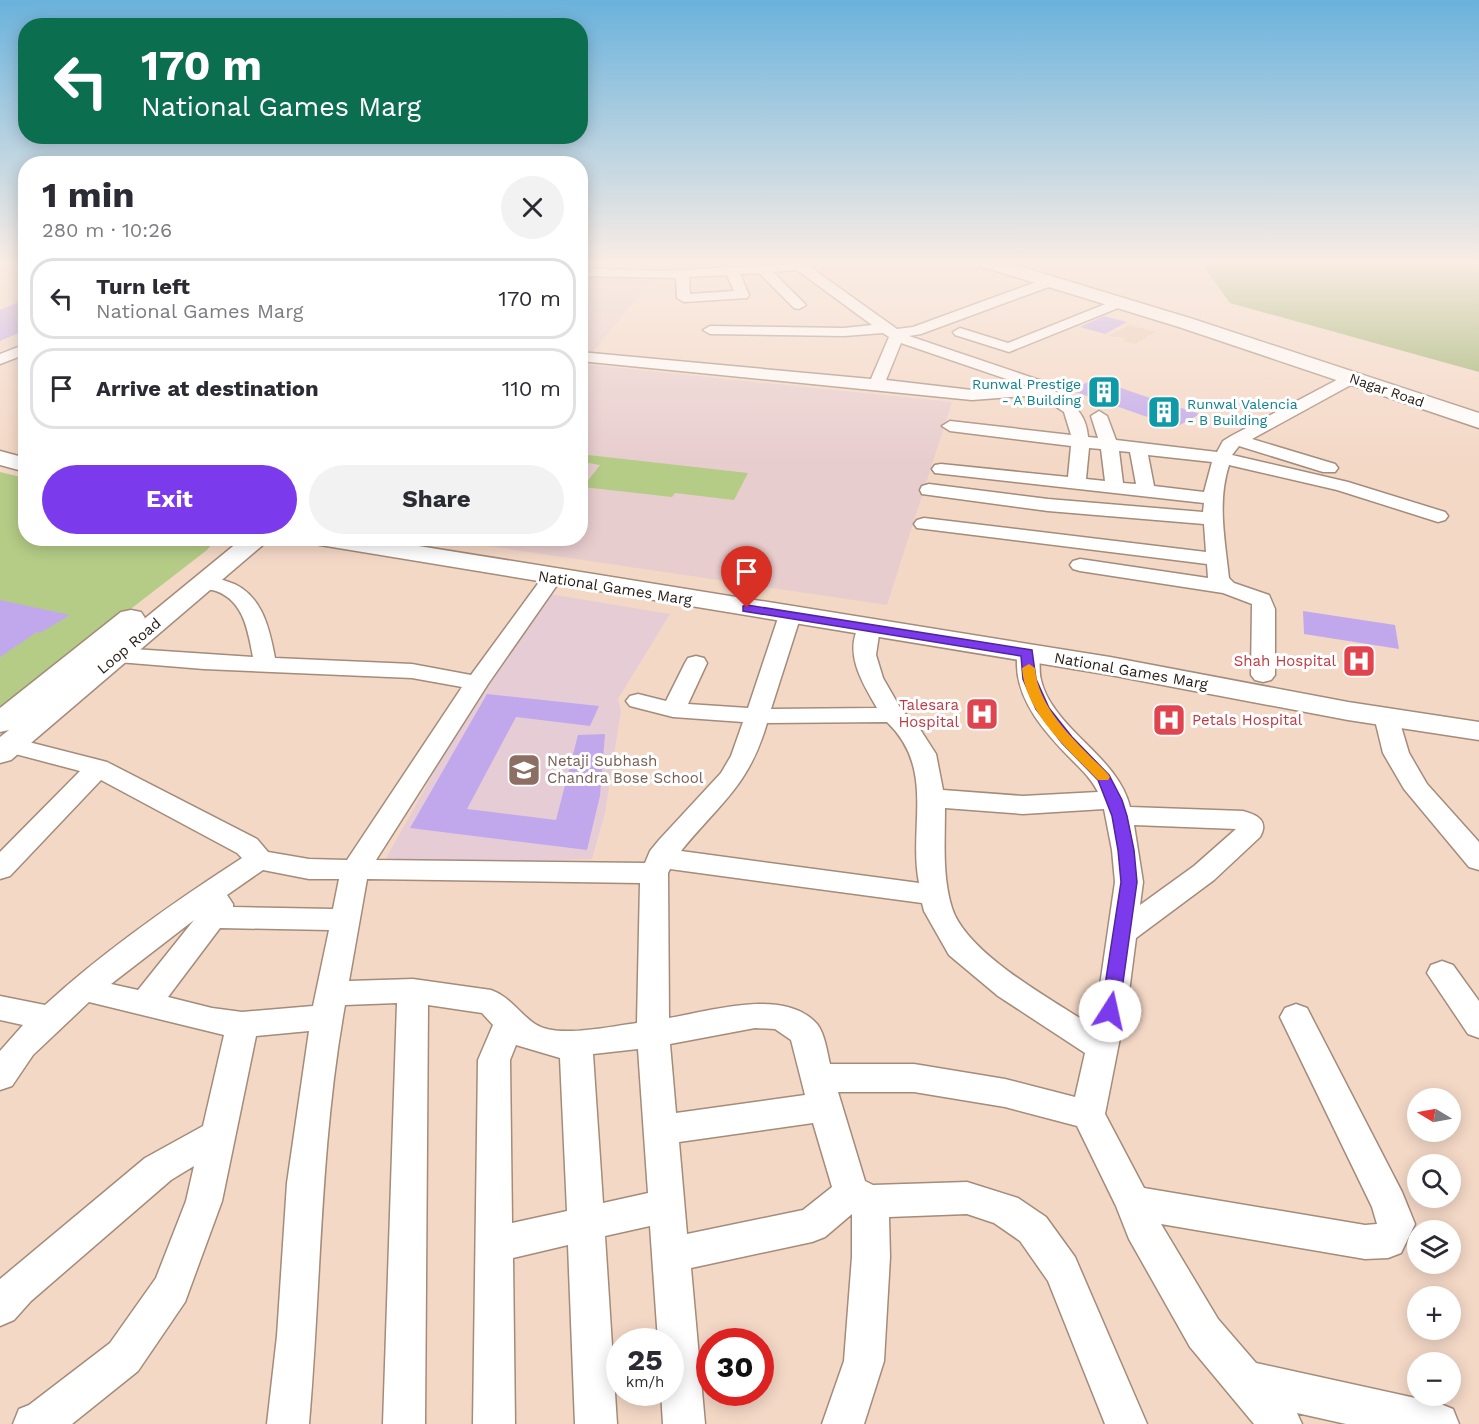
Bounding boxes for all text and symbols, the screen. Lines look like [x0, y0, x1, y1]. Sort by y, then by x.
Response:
text: 170 m [141, 41, 262, 90]
icon: left [42, 42, 120, 120]
text: National Games Marg [141, 91, 421, 123]
text: 1 min [42, 174, 134, 216]
button: close [501, 176, 564, 239]
text: 280 m · 10:26 [42, 218, 172, 242]
text: Turn left [96, 274, 190, 299]
icon: left [45, 282, 78, 315]
text: 170 m [498, 286, 561, 311]
text: National Games Marg [96, 299, 303, 323]
street label: Nagar Road [1348, 370, 1426, 410]
icon: arrive [45, 372, 78, 405]
building icon: Runwal Prestige - A Building [1086, 374, 1122, 410]
text: Arrive at destination [96, 376, 319, 401]
text: 110 m [502, 376, 561, 401]
place label: Runwal Prestige - A Building [972, 376, 1082, 408]
building icon: Runwal Valencia - B Building [1146, 394, 1182, 430]
place label: Runwal Valencia - B Building [1187, 396, 1298, 428]
button: Exit [42, 465, 297, 534]
button: Share [309, 465, 564, 534]
pin [721, 546, 772, 608]
icon: arrive [730, 555, 763, 588]
street label: National Games Marg [537, 567, 693, 609]
street label: Loop Road [93, 614, 165, 678]
hospital icon: Shah Hospital [1341, 643, 1377, 679]
street label: National Games Marg [1053, 649, 1209, 693]
place label: Shah Hospital [1234, 652, 1336, 670]
place label: Talesara Hospital [898, 696, 960, 731]
hospital icon: Talesara Hospital [964, 696, 1000, 732]
hospital icon: Petals Hospital [1151, 702, 1187, 738]
place label: Petals Hospital [1192, 711, 1303, 729]
school or university icon: Netaji Subhash Chandra Bose School [506, 752, 542, 788]
place label: Netaji Subhash Chandra Bose School [547, 752, 704, 787]
position arrow [1078, 979, 1142, 1043]
north arrow [1407, 1088, 1461, 1142]
map controls [1407, 1088, 1461, 1406]
button: search [1407, 1154, 1461, 1208]
button: layers [1407, 1220, 1461, 1274]
button: + [1407, 1286, 1461, 1340]
speed limit sign: 30 [696, 1328, 774, 1406]
text: 25 [627, 1342, 663, 1377]
button: − [1407, 1352, 1461, 1406]
text: km/h [626, 1373, 664, 1391]

